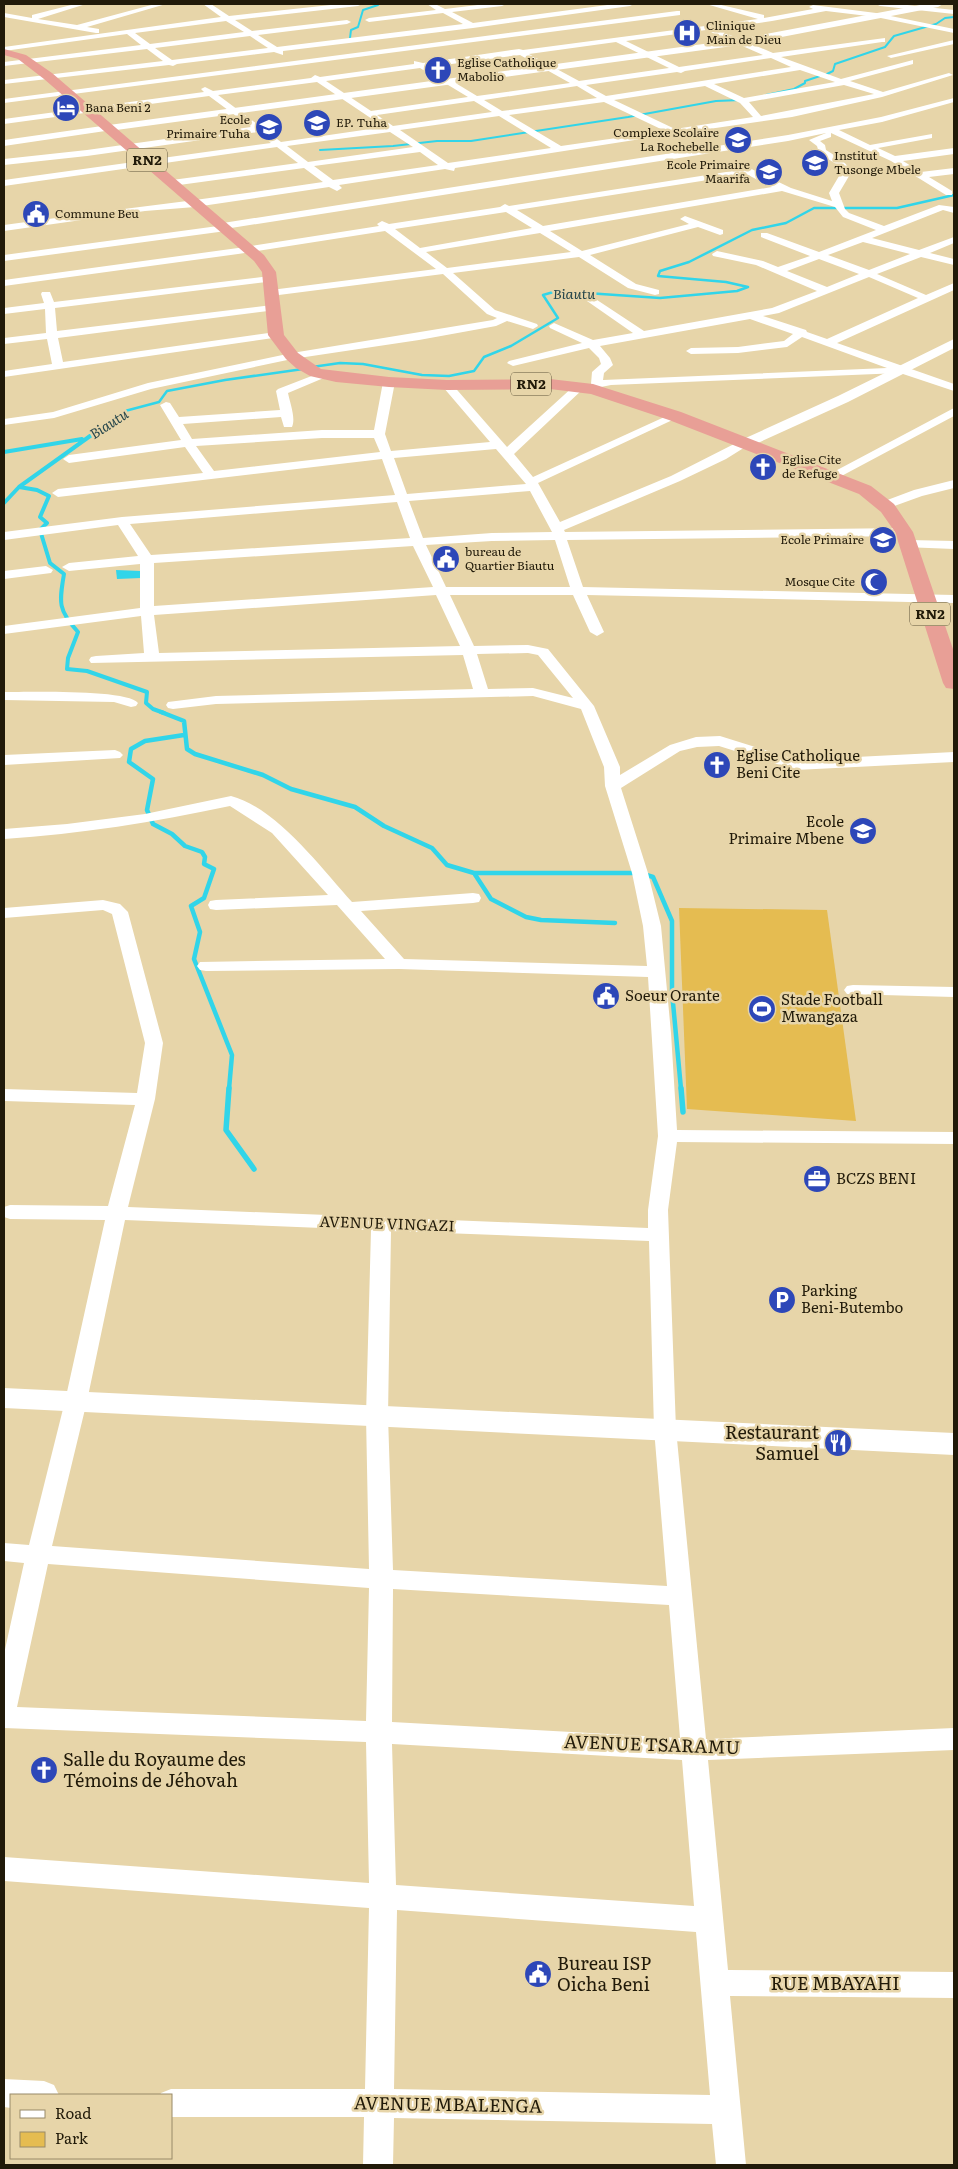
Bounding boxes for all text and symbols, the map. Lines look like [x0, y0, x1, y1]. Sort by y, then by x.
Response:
place label: Clinique Main de Dieu [706, 16, 782, 48]
hospital icon: Clinique Main de Dieu [672, 18, 702, 48]
place label: Eglise Catholique Mabolio [457, 53, 556, 85]
church icon: Eglise Catholique Mabolio [423, 55, 453, 85]
hotel icon: Bana Beni 2 [51, 93, 81, 123]
place label: Bana Beni 2 [85, 98, 151, 116]
school or university icon: EP. Tuha [302, 108, 332, 138]
place label: Ecole Primaire Tuha [166, 110, 251, 142]
school or university icon: Ecole Primaire Tuha [254, 112, 284, 142]
place label: EP. Tuha [336, 113, 388, 131]
place label: Complexe Scolaire La Rochebelle [613, 123, 719, 155]
school or university icon: Complexe Scolaire La Rochebelle [723, 125, 753, 155]
place label: Institut Tusonge Mbele [834, 146, 921, 178]
road number: RN2 [127, 148, 167, 172]
school or university icon: Institut Tusonge Mbele [800, 148, 830, 178]
place label: Ecole Primaire Maarifa [666, 155, 751, 187]
school or university icon: Ecole Primaire Maarifa [754, 157, 784, 187]
public building icon: Commune Beu [21, 199, 51, 229]
place label: Commune Beu [55, 204, 139, 222]
water label: Biautu [553, 283, 596, 303]
road number: RN2 [511, 372, 551, 396]
water label: Biautu [85, 403, 132, 443]
place label: Eglise Cite de Refuge [782, 450, 841, 482]
church icon: Eglise Cite de Refuge [748, 452, 778, 482]
school or university icon: Ecole Primaire [868, 525, 898, 555]
place label: Ecole Primaire [780, 530, 864, 548]
place label: bureau de Quartier Biautu [465, 542, 555, 574]
public building icon: bureau de Quartier Biautu [431, 544, 461, 574]
mosque icon: Mosque Cite [859, 567, 889, 597]
place label: Mosque Cite [785, 572, 855, 590]
road number: RN2 [910, 602, 950, 626]
place label: Eglise Catholique Beni Cite [736, 743, 860, 783]
church icon: Eglise Catholique Beni Cite [702, 750, 732, 780]
place label: Ecole Primaire Mbene [728, 809, 844, 849]
school or university icon: Ecole Primaire Mbene [848, 816, 878, 846]
public building icon: Soeur Orante [591, 981, 621, 1011]
place label: Soeur Orante [625, 983, 720, 1006]
place label: Stade Football Mwangaza [781, 987, 883, 1027]
sports icon: Stade Football Mwangaza [747, 994, 777, 1024]
office icon: BCZS BENI [802, 1164, 832, 1194]
place label: BCZS BENI [836, 1166, 916, 1189]
street label: AVENUE VINGAZI [319, 1209, 455, 1236]
place label: Parking Beni-Butembo [801, 1278, 904, 1318]
parking icon: Parking Beni-Butembo [767, 1285, 797, 1315]
place label: Restaurant Samuel [725, 1418, 820, 1466]
restaurant icon: Restaurant Samuel [823, 1428, 853, 1458]
street label: AVENUE TSARAMU [564, 1727, 740, 1760]
place label: Salle du Royaume des Témoins de Jéhovah [63, 1745, 246, 1793]
church icon: Salle du Royaume des Témoins de Jéhovah [29, 1755, 59, 1785]
place label: Bureau ISP Oicha Beni [557, 1949, 651, 1997]
public building icon: Bureau ISP Oicha Beni [523, 1959, 553, 1989]
street label: RUE MBAYAHI [770, 1969, 900, 1996]
street label: AVENUE MBALENGA [354, 2088, 542, 2119]
legend [10, 2094, 172, 2159]
text: Road [55, 2101, 91, 2124]
text: Park [55, 2126, 89, 2149]

